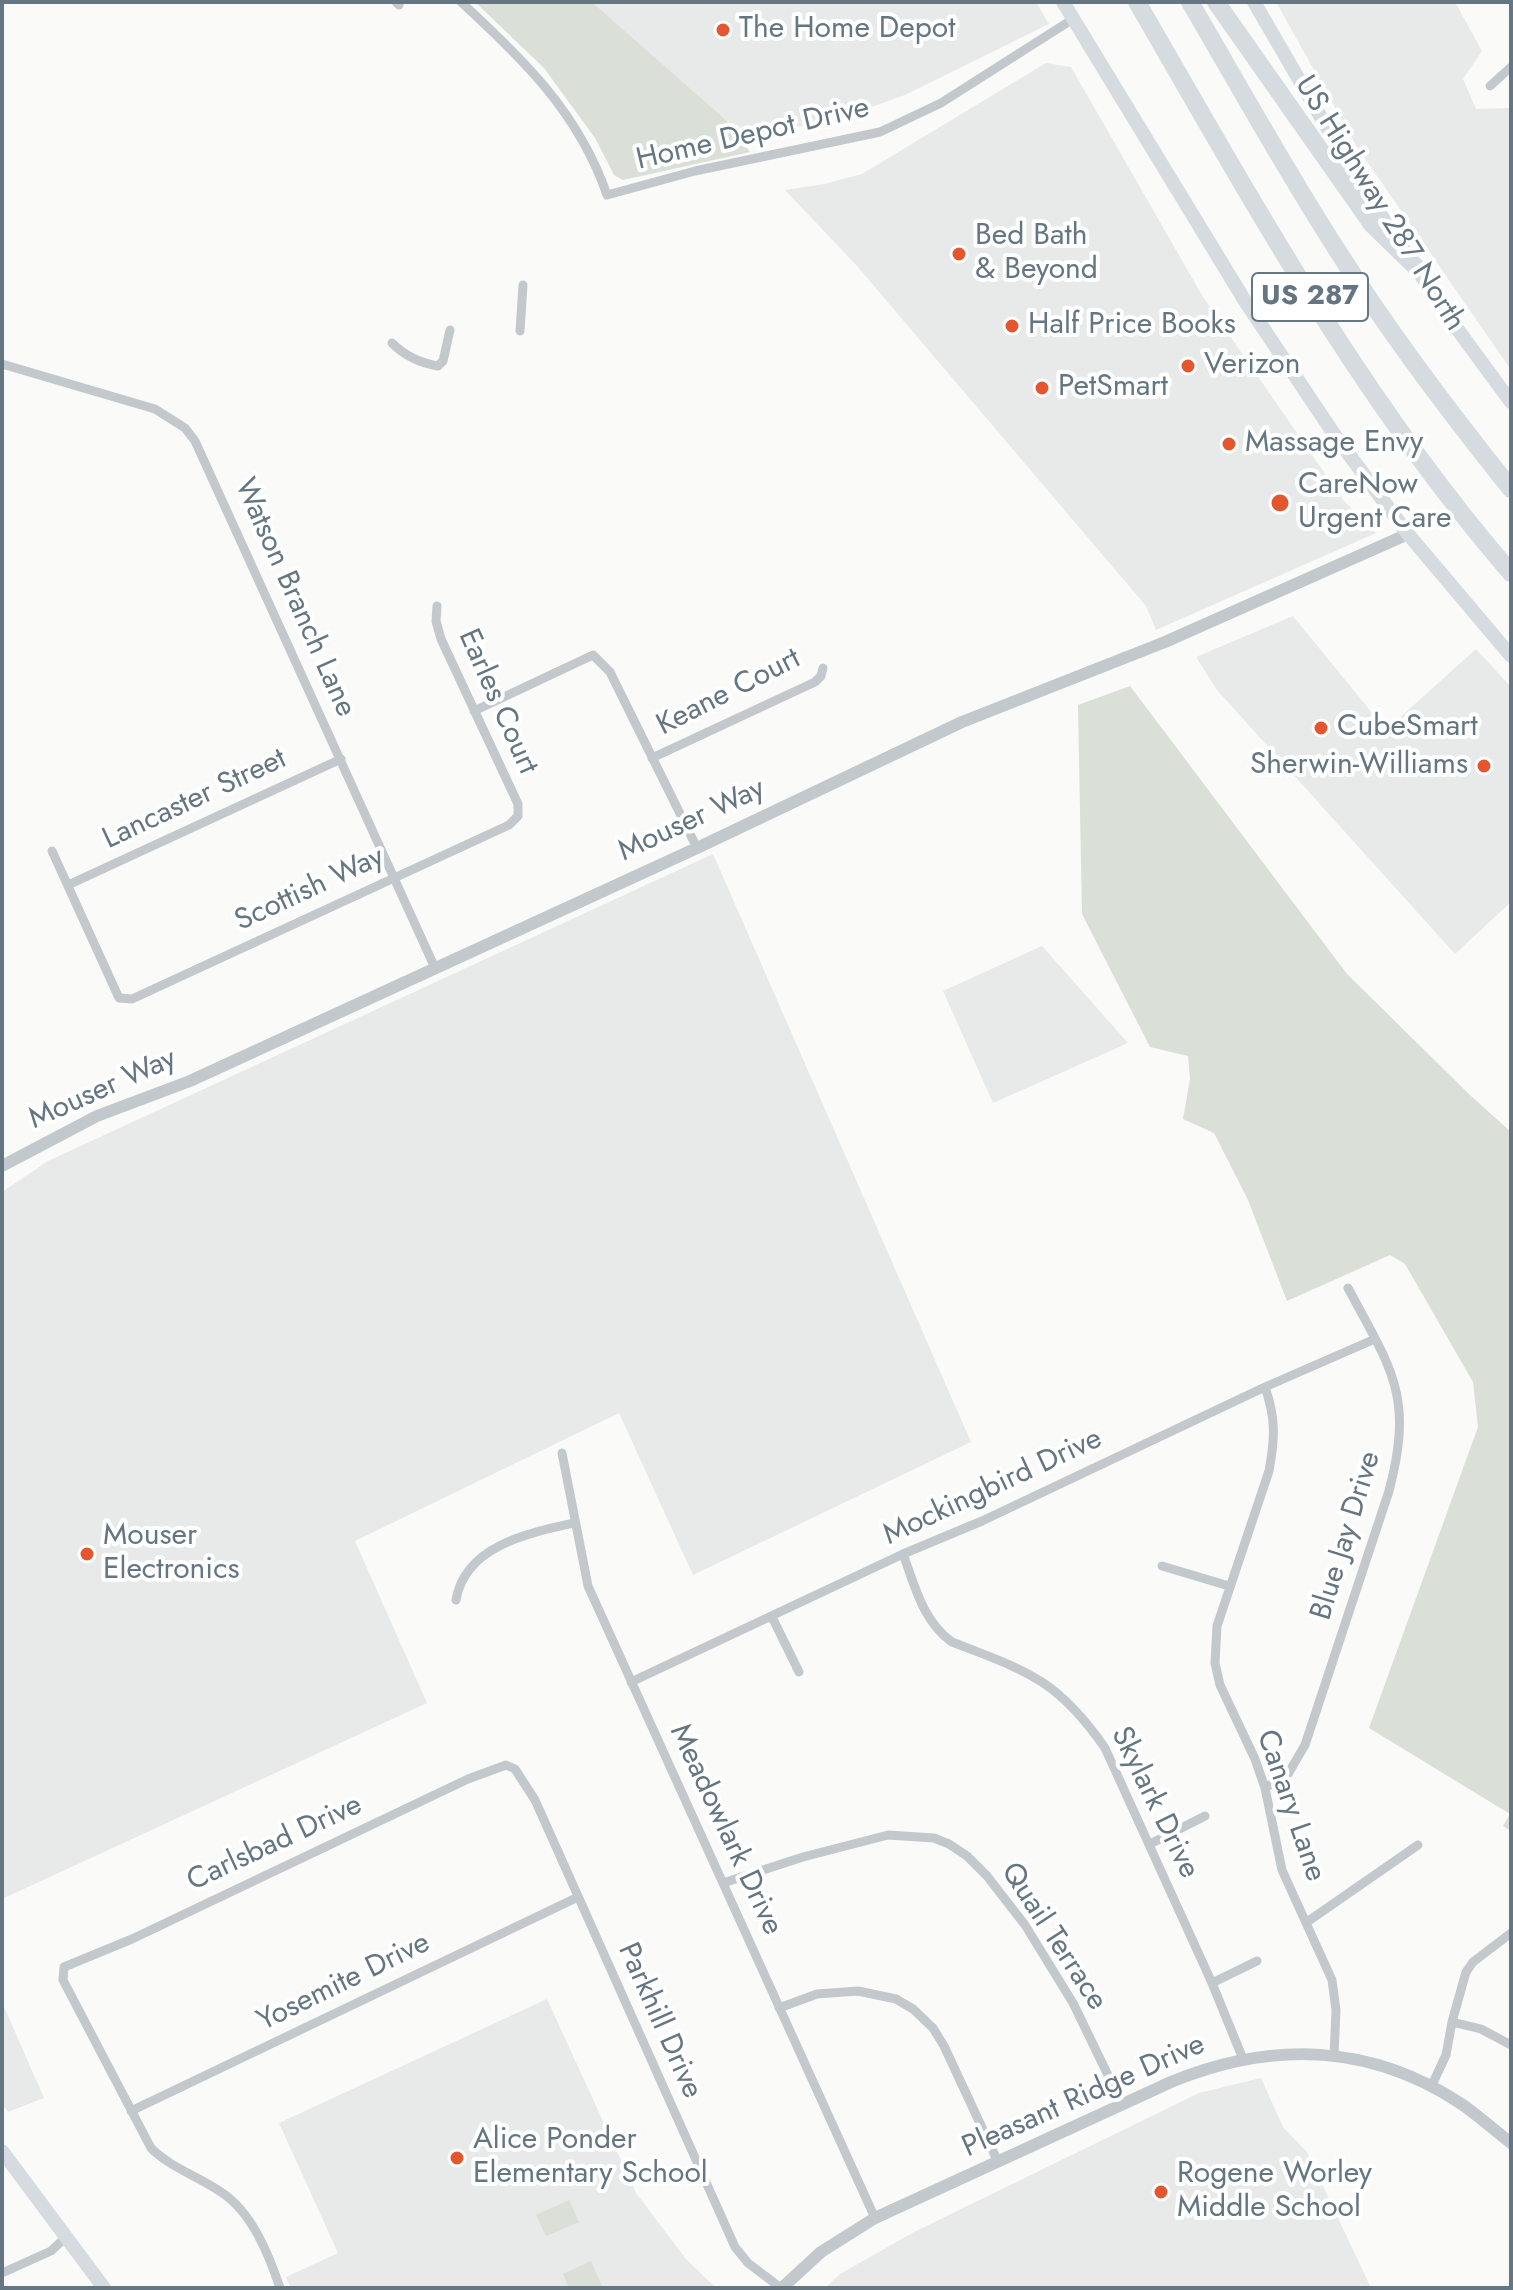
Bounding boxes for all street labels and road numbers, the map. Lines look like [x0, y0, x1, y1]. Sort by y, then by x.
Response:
street label: US Highway 287 North [1286, 70, 1472, 338]
street label: Home Depot Drive [633, 91, 873, 179]
road number: US 287 [1252, 273, 1368, 321]
street label: Watson Branch Lane [225, 473, 363, 723]
street label: Earles Court [449, 624, 545, 780]
street label: Keane Court [651, 641, 807, 745]
street label: Lancaster Street [98, 742, 292, 858]
street label: Mouser Way [613, 771, 771, 871]
street label: Scottish Way [230, 840, 390, 940]
street label: Mouser Way [24, 1042, 182, 1138]
street label: Mockingbird Drive [878, 1422, 1108, 1554]
street label: Blue Jay Drive [1304, 1447, 1390, 1625]
street label: Meadowlark Drive [660, 1719, 790, 1941]
street label: Skylark Drive [1102, 1721, 1206, 1885]
street label: Canary Lane [1247, 1726, 1333, 1886]
street label: Carlsbad Drive [182, 1788, 368, 1900]
street label: Quail Terrace [992, 1856, 1114, 2018]
street label: Yosemite Drive [252, 1926, 436, 2040]
street label: Parkhill Drive [609, 1938, 709, 2104]
street label: Pleasant Ridge Drive [957, 2027, 1211, 2167]

